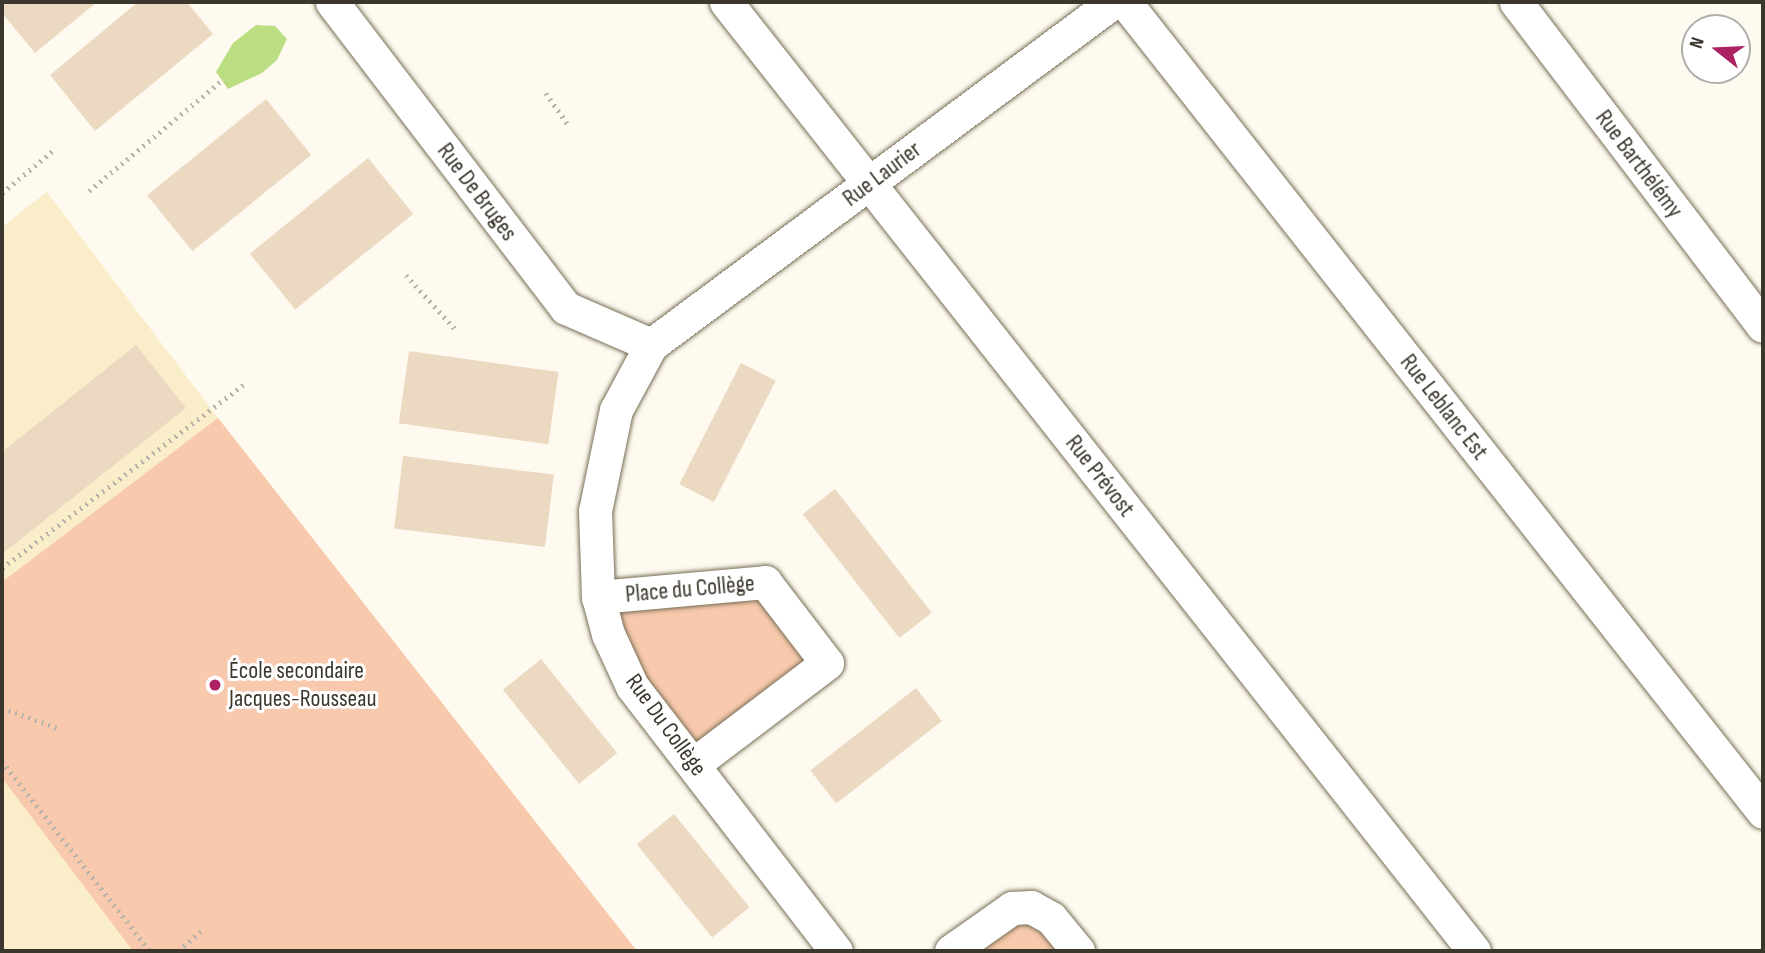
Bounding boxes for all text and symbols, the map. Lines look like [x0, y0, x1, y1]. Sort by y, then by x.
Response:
north arrow [1681, 14, 1751, 84]
text: N [1685, 35, 1710, 51]
street label: Rue Barthélémy [1589, 104, 1689, 224]
street label: Rue Laurier [837, 135, 927, 213]
street label: Rue De Bruges [431, 137, 523, 247]
street label: Rue Leblanc Est [1394, 348, 1494, 466]
street label: Rue Prévost [1059, 429, 1141, 523]
street label: Place du Collège [624, 569, 756, 609]
place label: École secondaire Jacques-Rousseau [229, 657, 376, 713]
street label: Rue Du Collège [619, 668, 713, 782]
marker: École secondaire Jacques-Rousseau [207, 677, 223, 693]

